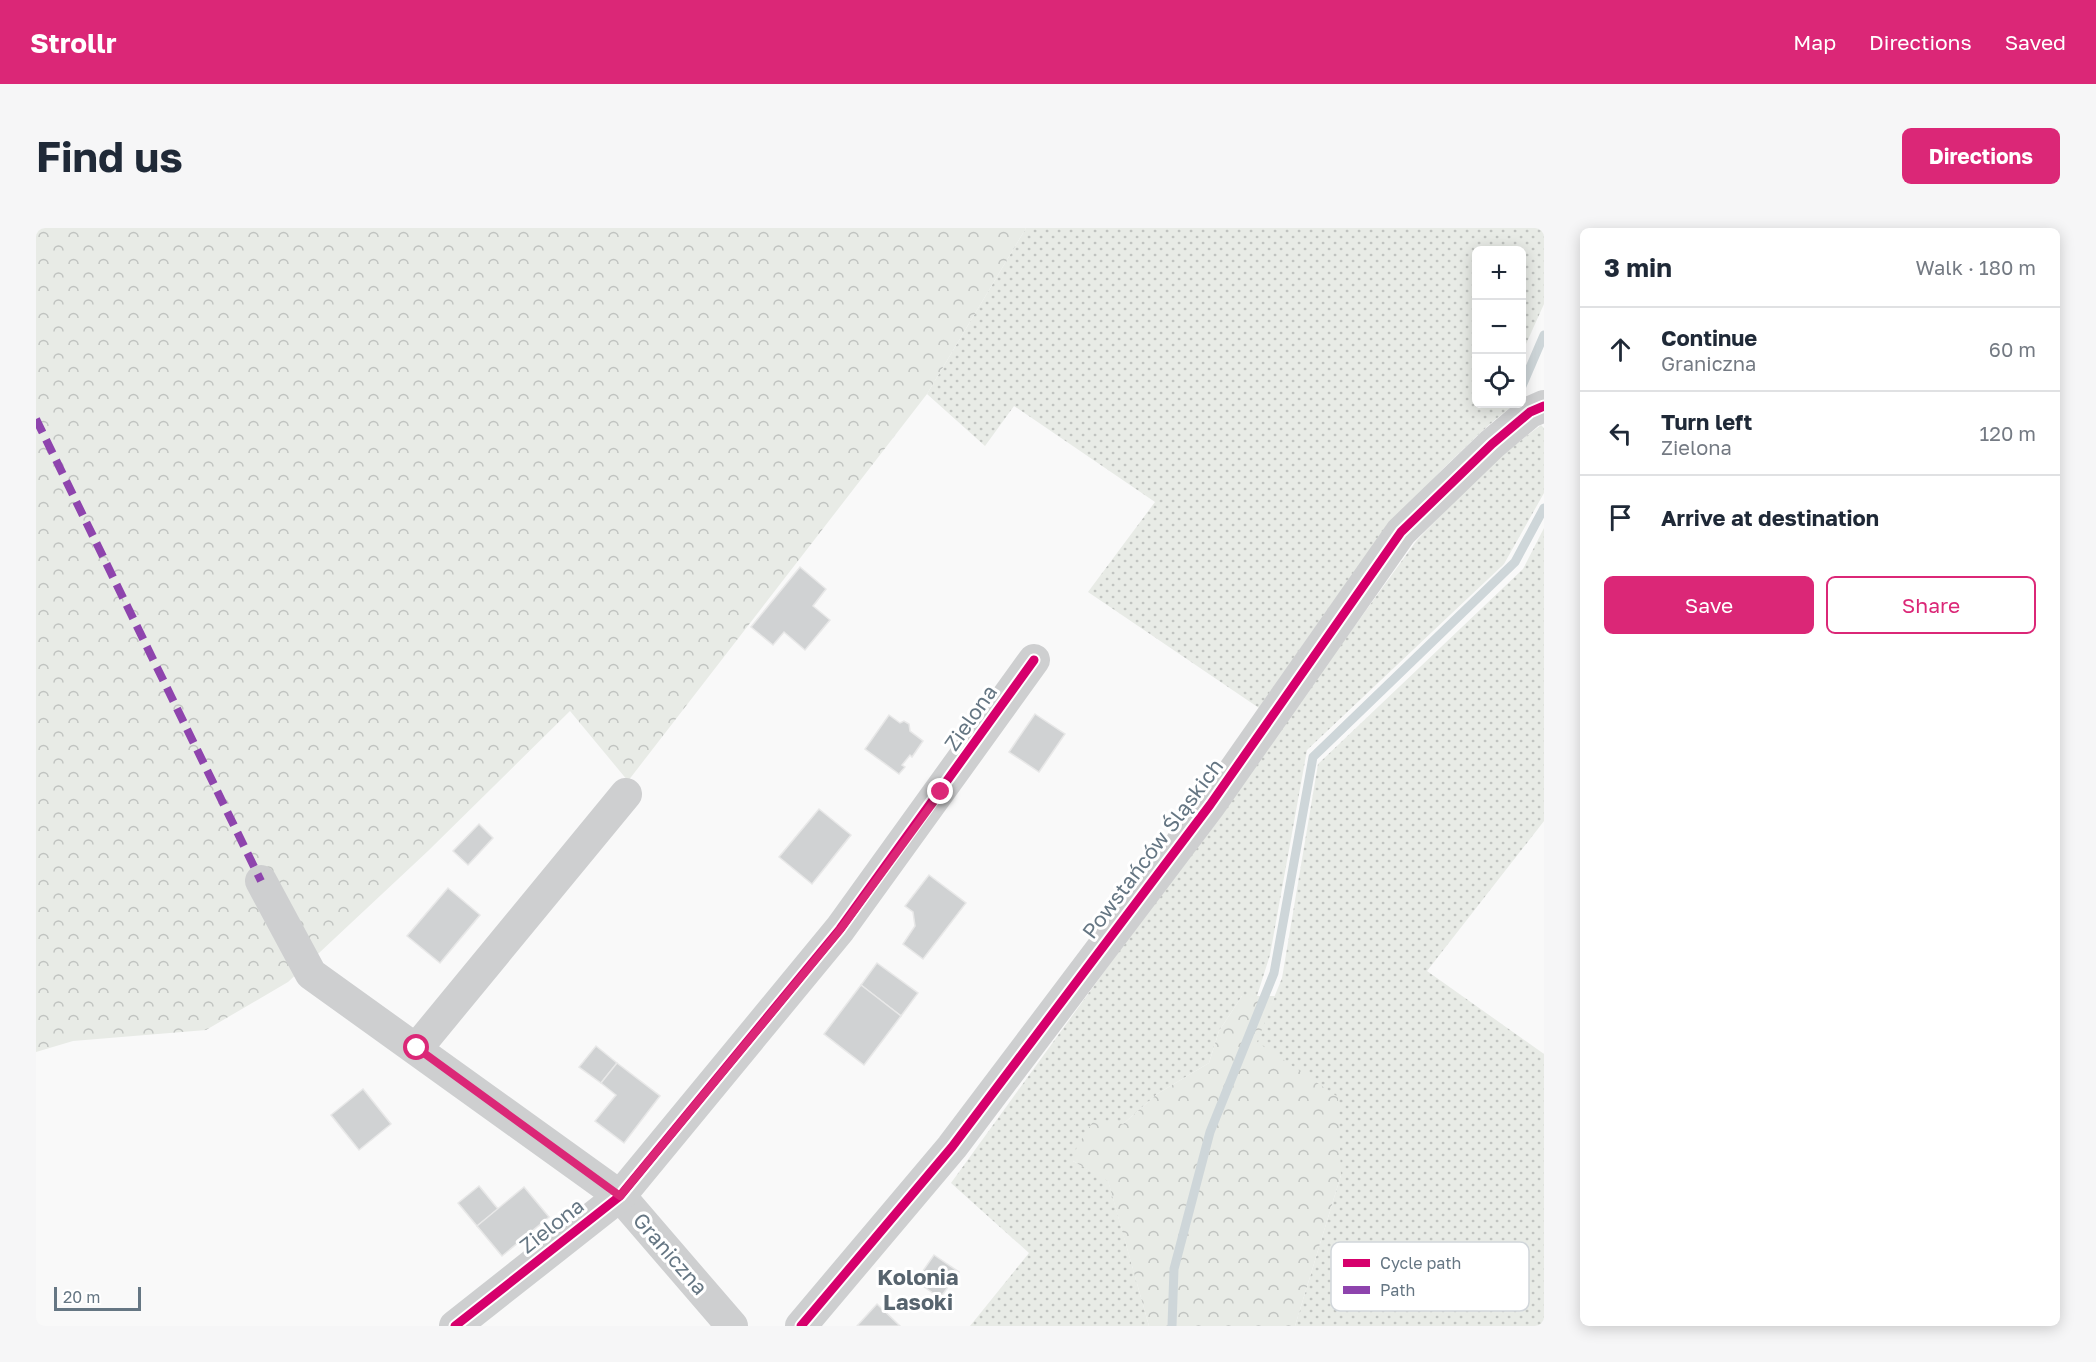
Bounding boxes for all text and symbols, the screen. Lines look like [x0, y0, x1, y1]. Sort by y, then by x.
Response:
text: Strollr [30, 26, 117, 59]
text: Map [1793, 29, 1836, 55]
text: Directions [1869, 29, 1972, 55]
text: Saved [2005, 29, 2066, 55]
button: Directions [1902, 128, 2060, 184]
text: Find us [36, 131, 183, 181]
map controls [1472, 246, 1526, 408]
button: + [1472, 246, 1526, 300]
text: 3 min [1604, 252, 1672, 283]
text: Walk · 180 m [1916, 255, 2036, 279]
button: − [1472, 300, 1526, 354]
text: Continue [1661, 324, 1757, 351]
icon: ahead [1604, 333, 1637, 366]
text: 60 m [1989, 337, 2036, 361]
text: Graniczna [1661, 351, 1756, 375]
button: locate [1472, 354, 1526, 408]
text: Turn left [1661, 408, 1752, 435]
icon: left [1604, 417, 1637, 450]
text: 120 m [1980, 421, 2036, 445]
text: Zielona [1661, 435, 1732, 459]
icon: arrive [1604, 501, 1637, 534]
text: Arrive at destination [1661, 504, 1879, 531]
button: Save [1604, 576, 1814, 634]
button: Share [1826, 576, 2036, 634]
street label: Zielona [938, 680, 1002, 755]
street label: Powstańców Śląskich [1076, 753, 1228, 943]
route end [927, 778, 953, 804]
route start [403, 1034, 429, 1060]
street label: Zielona [514, 1192, 589, 1258]
street label: Graniczna [628, 1207, 713, 1300]
legend [1331, 1242, 1529, 1311]
text: Cycle path [1380, 1253, 1461, 1273]
district label: Kolonia Lasoki [877, 1263, 959, 1315]
text: Path [1380, 1280, 1415, 1300]
scale bar [54, 1284, 141, 1312]
text: 20 m [63, 1287, 100, 1307]

